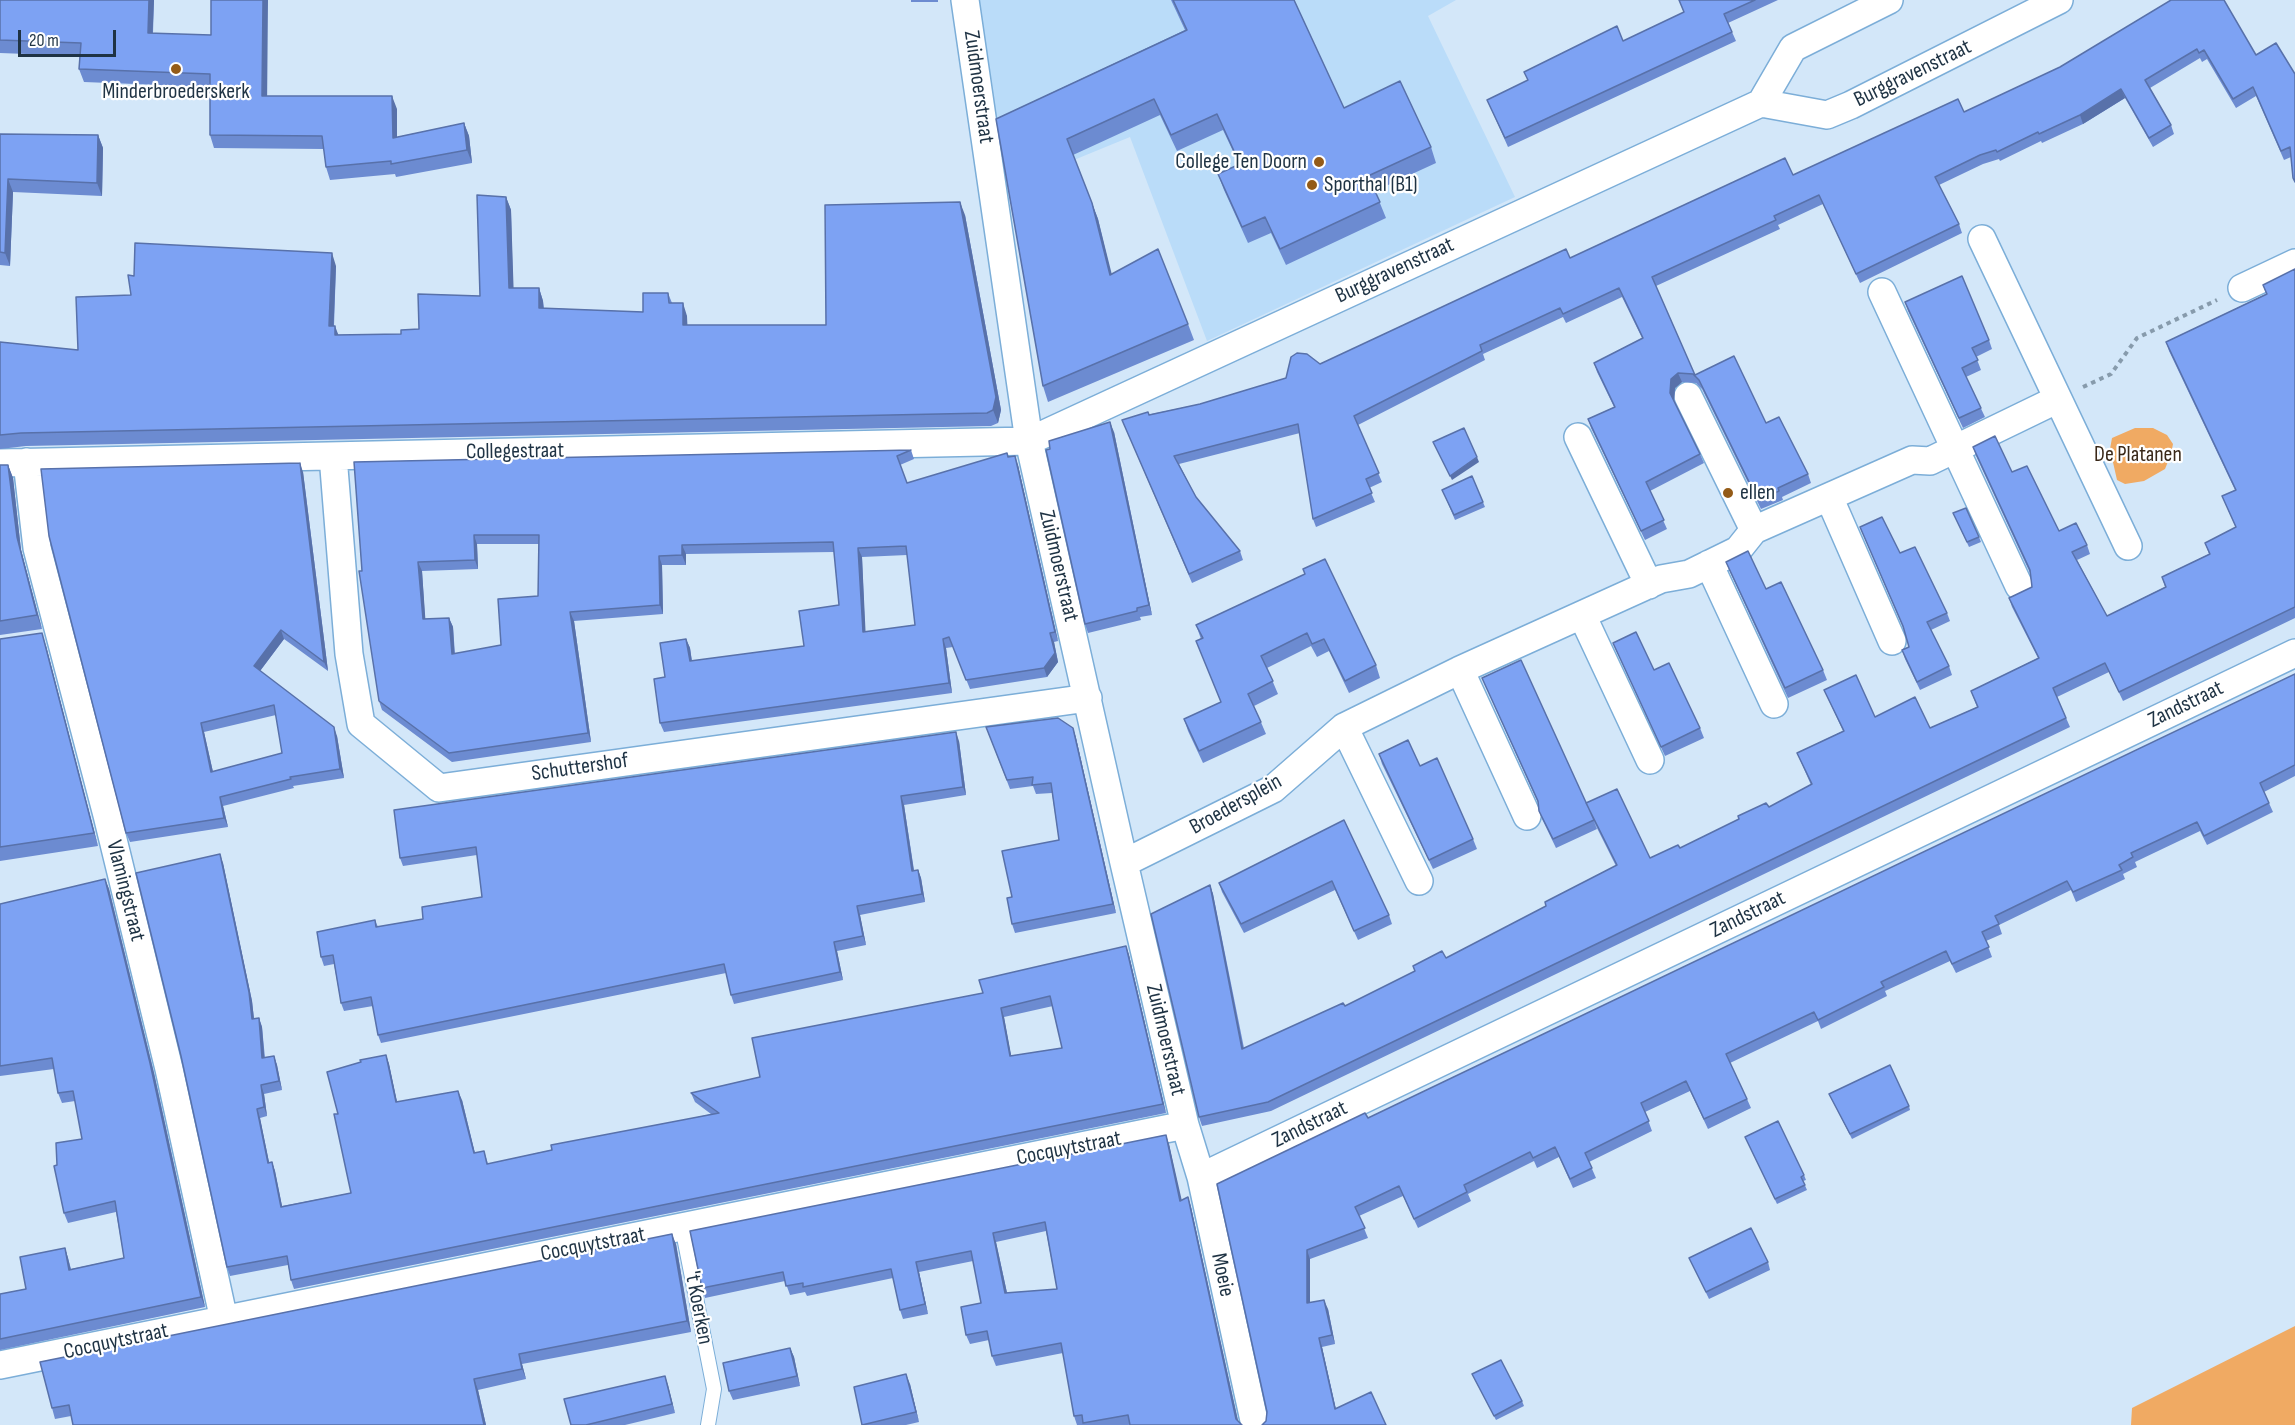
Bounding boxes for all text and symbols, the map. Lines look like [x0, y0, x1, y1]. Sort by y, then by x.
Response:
scale bar [21, 18, 118, 56]
street label: Zuidmoerstraat [957, 29, 999, 145]
text: 20 m [29, 30, 59, 51]
street label: Burggravenstraat [1850, 34, 1976, 114]
marker: Minderbroederskerk [169, 62, 183, 76]
place label: Minderbroederskerk [102, 79, 250, 105]
place label: College Ten Doorn [1175, 149, 1307, 175]
marker: College Ten Doorn [1312, 155, 1326, 169]
place label: Sporthal (B1) [1324, 172, 1417, 198]
marker: Sporthal (B1) [1305, 178, 1319, 192]
street label: Burggravenstraat [1332, 232, 1458, 310]
street label: Collegestraat [466, 438, 564, 466]
park label: De Platanen [2094, 442, 2182, 468]
place label: ellen [1740, 480, 1775, 506]
marker: ellen [1721, 486, 1735, 500]
street label: Zuidmoerstraat [1032, 508, 1084, 624]
street label: Zandstraat [2144, 676, 2228, 734]
street label: Schuttershof [530, 748, 630, 788]
street label: Broedersplein [1185, 769, 1287, 841]
street label: Vlamingstraat [100, 838, 150, 944]
street label: Zandstraat [1706, 886, 1790, 944]
street label: Zuidmoerstraat [1139, 982, 1191, 1098]
street label: Zandstraat [1268, 1096, 1352, 1154]
street label: Cocquytstraat [1014, 1126, 1124, 1172]
street label: Cocquytstraat [538, 1222, 648, 1268]
street label: Moeie [1205, 1251, 1239, 1299]
street label: 't Koerken [678, 1269, 718, 1347]
street label: Cocquytstraat [61, 1318, 171, 1366]

